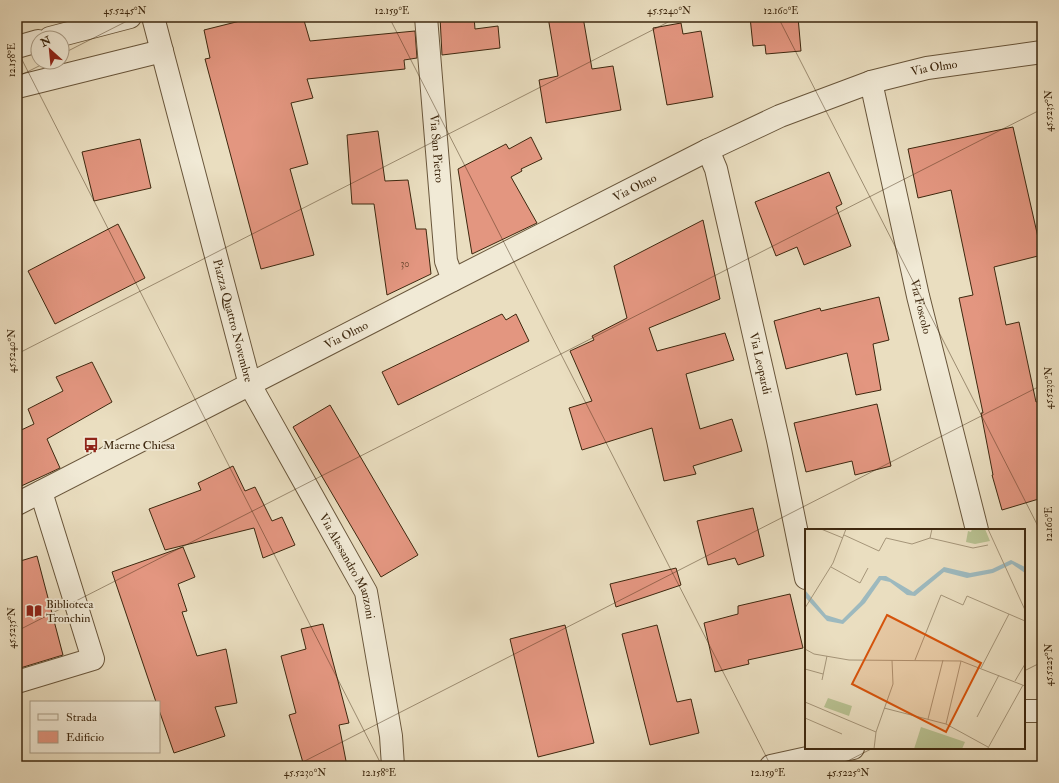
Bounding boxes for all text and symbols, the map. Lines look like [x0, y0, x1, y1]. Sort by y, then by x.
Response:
text: 45.5245°N [103, 5, 147, 17]
text: 12.159°E [375, 5, 409, 17]
text: 45.5240°N [647, 5, 691, 17]
text: 12.160°E [764, 5, 799, 17]
north arrow [30, 30, 70, 70]
text: N [37, 33, 54, 50]
text: 12.158°E [6, 43, 18, 77]
street label: Via Olmo [909, 57, 959, 80]
text: 45.5235°N [1043, 90, 1055, 132]
street label: Via San Pietro [426, 114, 447, 184]
street label: Via Olmo [610, 170, 659, 205]
street label: Piazza Quattro Novembre [209, 258, 256, 384]
house number: 30 [401, 258, 409, 270]
street label: Via Foscolo [907, 278, 934, 336]
street label: Via Olmo [322, 318, 371, 353]
text: 45.5240°N [6, 329, 18, 373]
street label: Via Leopardi [746, 331, 774, 396]
text: 45.5230°N [1043, 367, 1055, 409]
bus stop icon: Maerne Chiesa [82, 436, 100, 454]
place label: Maerne Chiesa [103, 438, 176, 453]
text: 12.160°E [1043, 507, 1055, 542]
street label: Via Alessandro Manzoni [315, 511, 378, 620]
inset map [805, 529, 1025, 749]
place label: Biblioteca Tronchin [46, 597, 94, 626]
library icon: Biblioteca Tronchin [25, 602, 43, 620]
text: 45.5235°N [6, 607, 18, 649]
text: 45.5225°N [1043, 644, 1055, 686]
legend [30, 701, 160, 753]
text: Strada [66, 710, 98, 725]
text: Edificio [66, 730, 104, 745]
text: 45.5230°N [284, 767, 326, 779]
text: 12.158°E [362, 767, 396, 779]
text: 12.159°E [751, 767, 785, 779]
text: 45.5225°N [827, 767, 869, 779]

